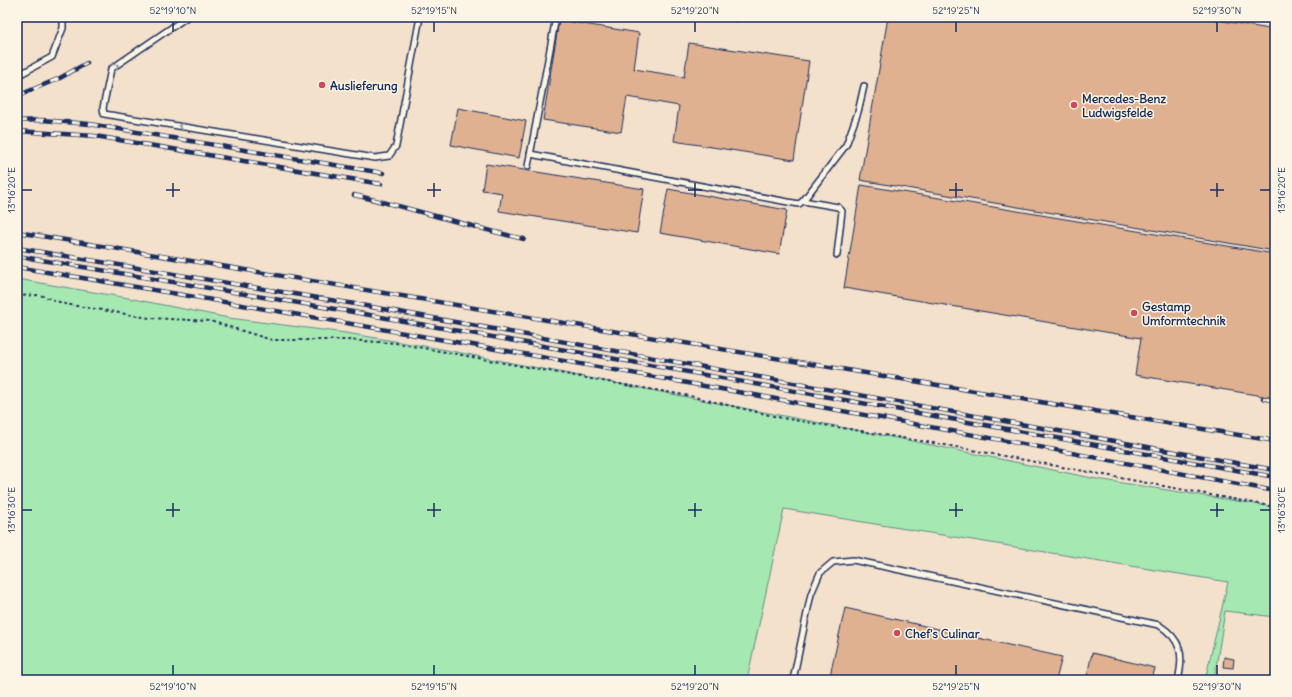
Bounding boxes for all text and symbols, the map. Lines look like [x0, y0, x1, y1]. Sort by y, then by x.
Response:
text: 52°19'10"N [149, 4, 197, 17]
text: 52°19'15"N [411, 4, 457, 17]
text: 52°19'20"N [671, 4, 719, 17]
text: 52°19'25"N [932, 4, 980, 17]
text: 52°19'30"N [1193, 4, 1241, 17]
one-way arrow [111, 63, 118, 70]
place label: Auslieferung [330, 78, 398, 94]
marker: Auslieferung [317, 80, 327, 90]
place label: Mercedes-Benz Ludwigsfelde [1082, 91, 1166, 121]
marker: Mercedes-Benz Ludwigsfelde [1069, 100, 1079, 110]
one-way arrow [178, 123, 184, 131]
text: 13°16'20"E [5, 167, 18, 213]
text: 13°16'20"E [1275, 167, 1288, 213]
place label: Gestamp Umformtechnik [1142, 299, 1226, 328]
marker: Gestamp Umformtechnik [1129, 308, 1139, 318]
text: 13°16'30"E [5, 487, 18, 533]
text: 13°16'30"E [1275, 487, 1288, 533]
place label: Chef's Culinar [905, 626, 980, 641]
marker: Chef's Culinar [892, 628, 902, 638]
text: 52°19'10"N [149, 680, 197, 693]
text: 52°19'15"N [411, 680, 457, 693]
text: 52°19'20"N [671, 680, 719, 693]
text: 52°19'25"N [932, 680, 980, 693]
text: 52°19'30"N [1193, 680, 1241, 693]

